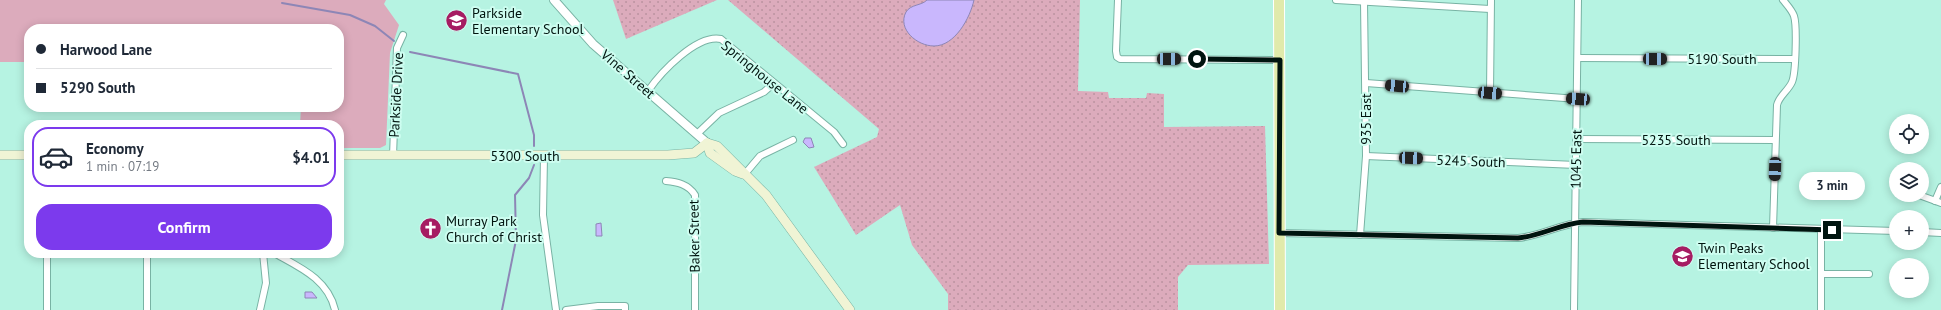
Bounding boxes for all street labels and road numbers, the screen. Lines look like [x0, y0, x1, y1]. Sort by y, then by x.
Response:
street label: Springhouse Lane [718, 36, 812, 118]
street label: Vine Street [596, 45, 659, 103]
street label: 5190 South [1687, 50, 1757, 68]
street label: Parkside Drive [385, 52, 407, 138]
street label: 935 East [1357, 93, 1375, 145]
street label: 1045 East [1566, 129, 1586, 189]
street label: 5235 South [1641, 131, 1711, 149]
street label: 5300 South [490, 147, 560, 165]
street label: 5245 South [1436, 151, 1506, 171]
street label: Baker Street [684, 199, 704, 273]

